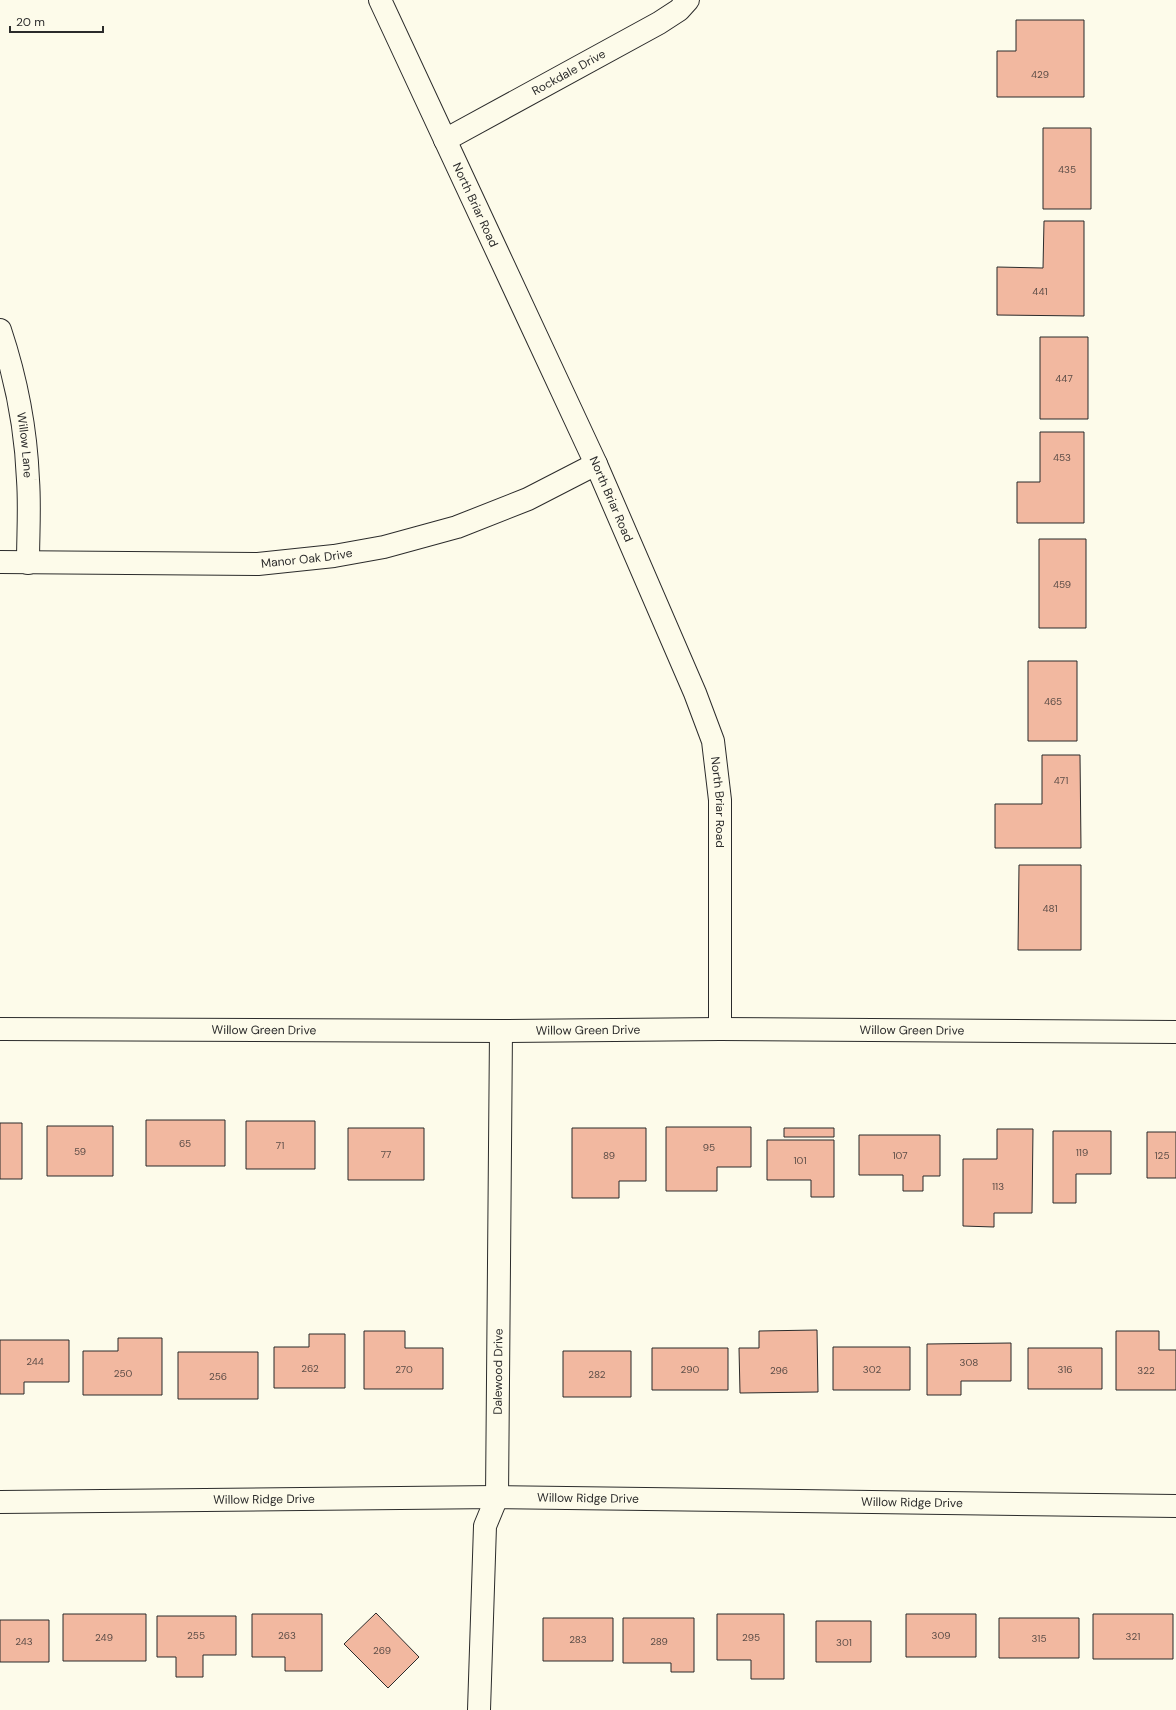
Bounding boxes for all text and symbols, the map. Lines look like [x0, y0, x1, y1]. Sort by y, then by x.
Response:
scale bar [10, 8, 103, 34]
text: 20 m [16, 14, 45, 30]
street label: Rockdale Drive [529, 46, 609, 99]
house number: 429 [1031, 68, 1049, 81]
street label: North Briar Road [449, 160, 502, 250]
house number: 435 [1058, 163, 1076, 176]
house number: 441 [1032, 285, 1048, 298]
house number: 447 [1055, 372, 1073, 385]
street label: Willow Lane [13, 411, 36, 478]
house number: 453 [1053, 451, 1071, 464]
street label: North Briar Road [586, 454, 637, 544]
street label: Manor Oak Drive [260, 545, 354, 572]
house number: 459 [1053, 578, 1071, 591]
house number: 465 [1044, 695, 1062, 708]
street label: North Briar Road [707, 756, 728, 848]
house number: 471 [1054, 774, 1068, 787]
house number: 481 [1042, 902, 1058, 915]
street label: Willow Green Drive [212, 1022, 317, 1038]
street label: Willow Green Drive [536, 1022, 641, 1039]
street label: Willow Green Drive [860, 1022, 965, 1039]
house number: 65 [179, 1137, 191, 1150]
house number: 71 [276, 1139, 284, 1152]
house number: 95 [703, 1141, 715, 1154]
house number: 59 [74, 1145, 86, 1158]
house number: 119 [1076, 1146, 1088, 1159]
house number: 77 [381, 1148, 391, 1161]
house number: 89 [603, 1149, 615, 1162]
house number: 107 [892, 1149, 908, 1162]
house number: 125 [1155, 1149, 1169, 1162]
house number: 101 [793, 1154, 807, 1167]
house number: 113 [992, 1180, 1004, 1193]
street label: Dalewood Drive [490, 1328, 506, 1415]
house number: 244 [26, 1355, 44, 1368]
house number: 308 [960, 1356, 978, 1369]
house number: 262 [301, 1362, 319, 1375]
house number: 270 [395, 1363, 413, 1376]
house number: 290 [681, 1363, 700, 1376]
house number: 302 [863, 1363, 881, 1376]
house number: 316 [1057, 1363, 1073, 1376]
house number: 296 [770, 1364, 788, 1377]
house number: 322 [1137, 1364, 1155, 1377]
house number: 250 [114, 1367, 133, 1380]
house number: 282 [588, 1368, 606, 1381]
house number: 256 [209, 1370, 227, 1383]
street label: Willow Ridge Drive [537, 1490, 639, 1507]
street label: Willow Ridge Drive [213, 1491, 315, 1508]
street label: Willow Ridge Drive [861, 1494, 963, 1511]
house number: 255 [187, 1629, 205, 1642]
house number: 263 [278, 1629, 296, 1642]
house number: 309 [931, 1629, 951, 1642]
house number: 321 [1126, 1630, 1140, 1643]
house number: 249 [95, 1631, 113, 1644]
house number: 295 [742, 1631, 760, 1644]
house number: 315 [1032, 1632, 1046, 1645]
house number: 283 [569, 1633, 587, 1646]
house number: 243 [15, 1635, 33, 1648]
house number: 289 [650, 1635, 668, 1648]
house number: 301 [836, 1636, 852, 1649]
house number: 269 [373, 1644, 391, 1657]

